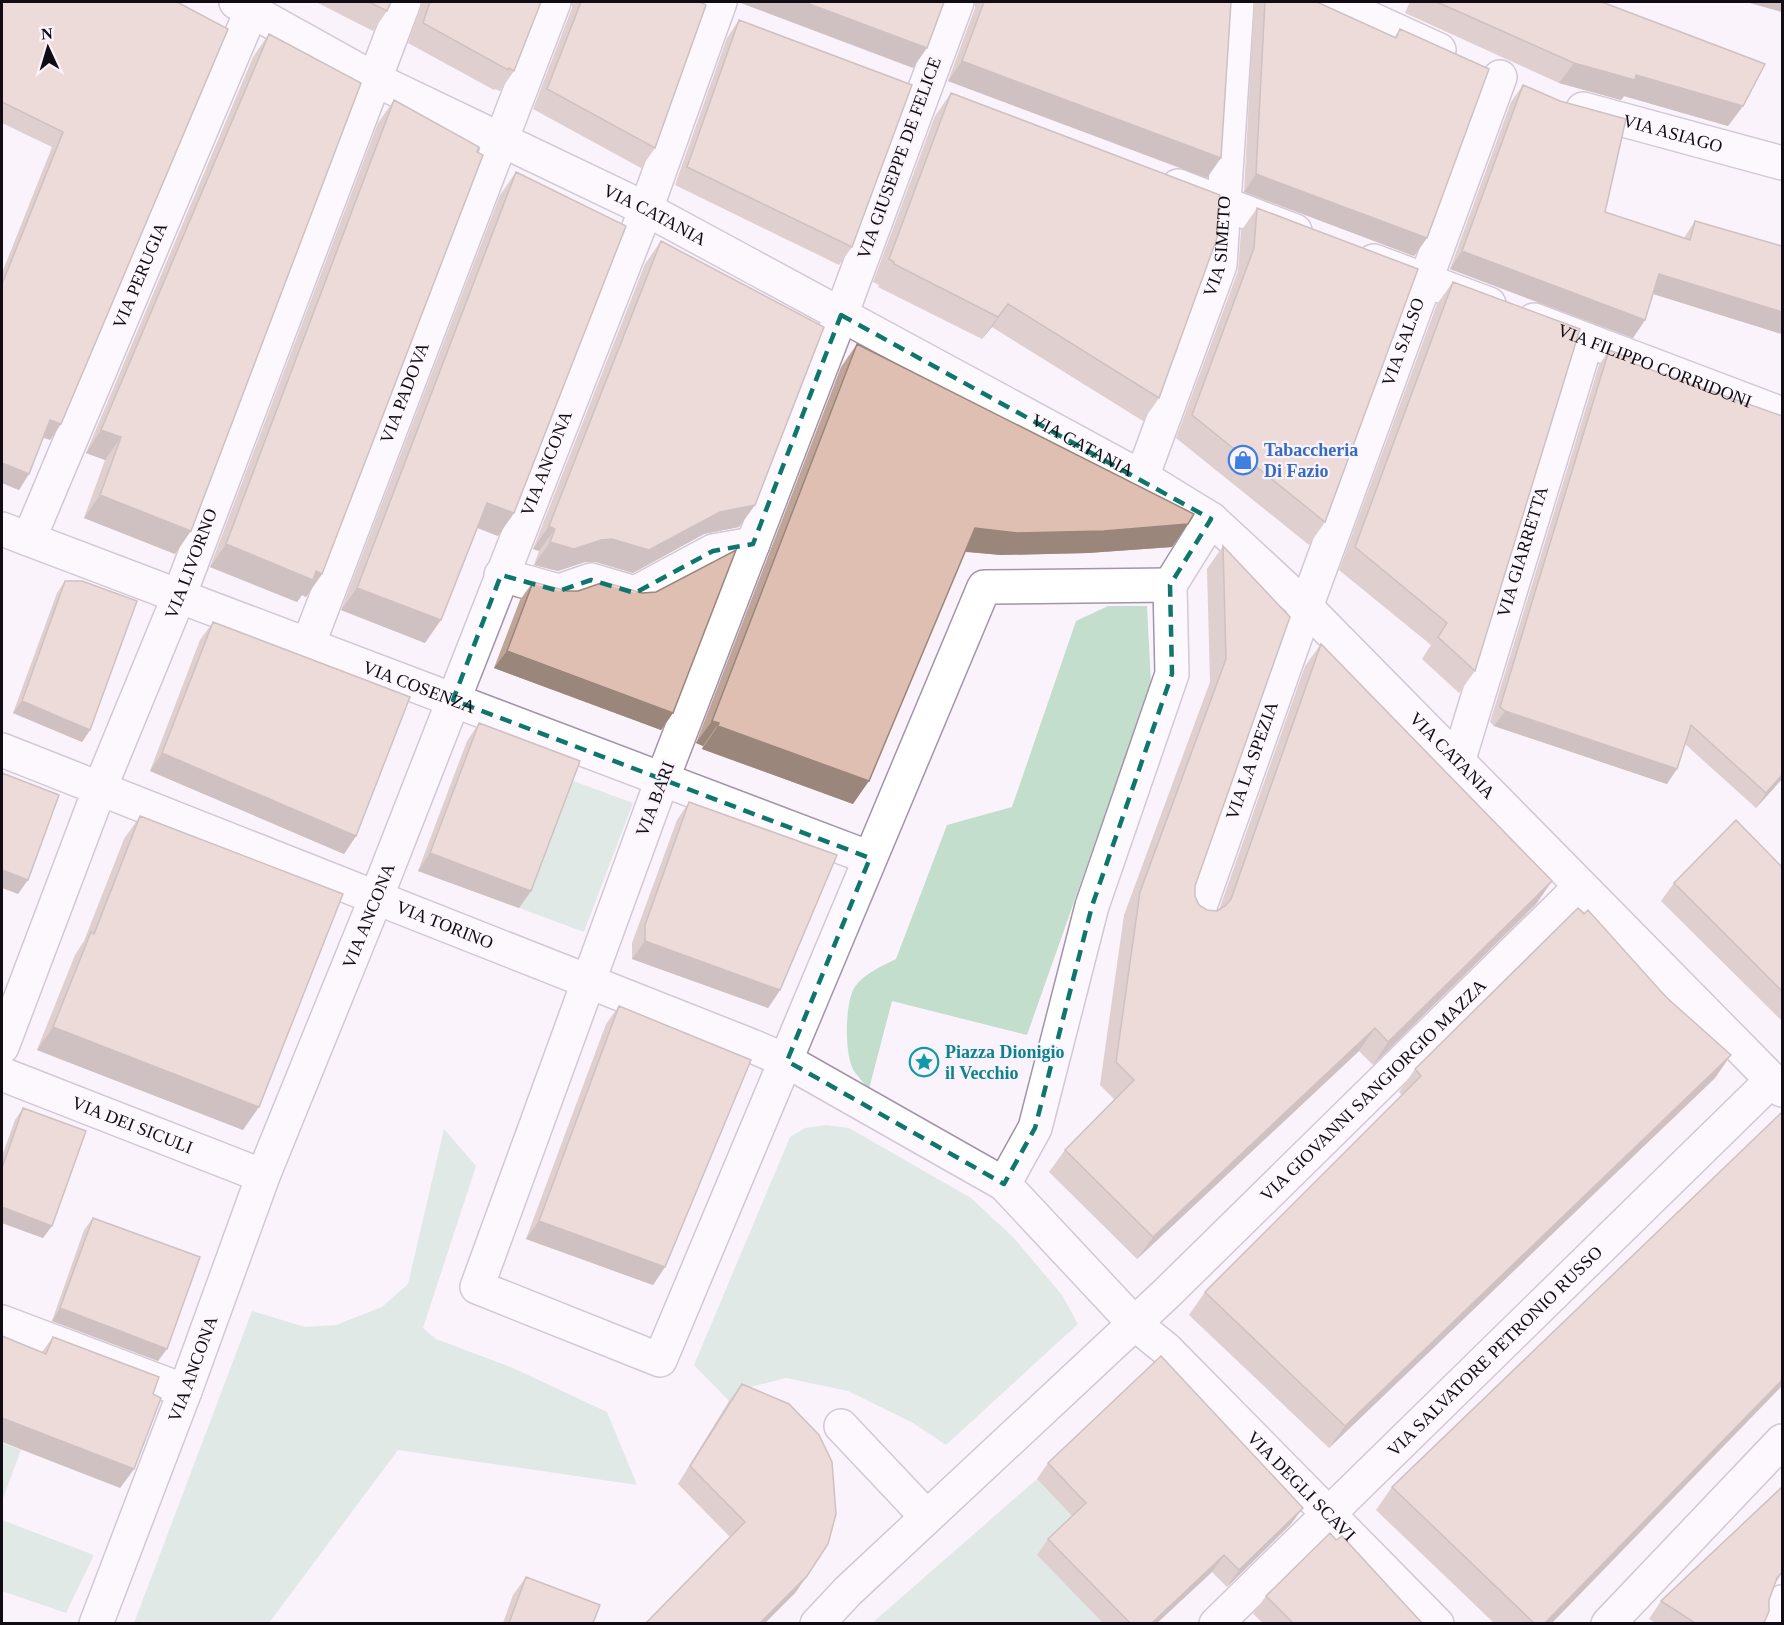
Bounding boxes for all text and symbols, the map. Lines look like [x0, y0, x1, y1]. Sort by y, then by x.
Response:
north arrow [18, 18, 78, 78]
text: N [41, 25, 54, 42]
street label: VIA GIUSEPPE DE FELICE [853, 54, 945, 262]
street label: VIA ASIAGO [1621, 110, 1725, 156]
street label: VIA CATANIA [600, 180, 710, 250]
street label: VIA SIMETO [1199, 195, 1234, 299]
street label: VIA PERUGIA [109, 219, 171, 332]
street label: VIA SALSO [1378, 295, 1428, 389]
street label: VIA FILIPPO CORRIDONI [1555, 320, 1755, 412]
street label: VIA PADOVA [376, 339, 433, 446]
street label: VIA ANCONA [517, 408, 576, 519]
street label: VIA CATANIA [1028, 410, 1137, 481]
place label: Tabaccheria Di Fazio [1264, 440, 1358, 481]
shop icon: Tabaccheria Di Fazio [1227, 444, 1259, 476]
street label: VIA GIARRETTA [1493, 484, 1552, 620]
street label: VIA LIVORNO [161, 506, 221, 622]
street label: VIA COSENZA [360, 657, 478, 717]
street label: VIA LA SPEZIA [1222, 699, 1282, 822]
street label: VIA CATANIA [1406, 708, 1499, 803]
street label: VIA BARI [632, 759, 678, 839]
street label: VIA ANCONA [338, 860, 399, 971]
street label: VIA TORINO [393, 897, 496, 953]
street label: VIA GIOVANNI SANGIORGIO MAZZA [1256, 975, 1490, 1205]
place label: Piazza Dionigio il Vecchio [945, 1042, 1065, 1083]
place icon: Piazza Dionigio il Vecchio [908, 1046, 940, 1078]
street label: VIA DEI SICULI [69, 1092, 196, 1158]
street label: VIA SALVATORE PETRONIO RUSSO [1383, 1242, 1606, 1461]
street label: VIA ANCONA [164, 1313, 221, 1425]
street label: VIA DEGLI SCAVI [1243, 1427, 1359, 1545]

